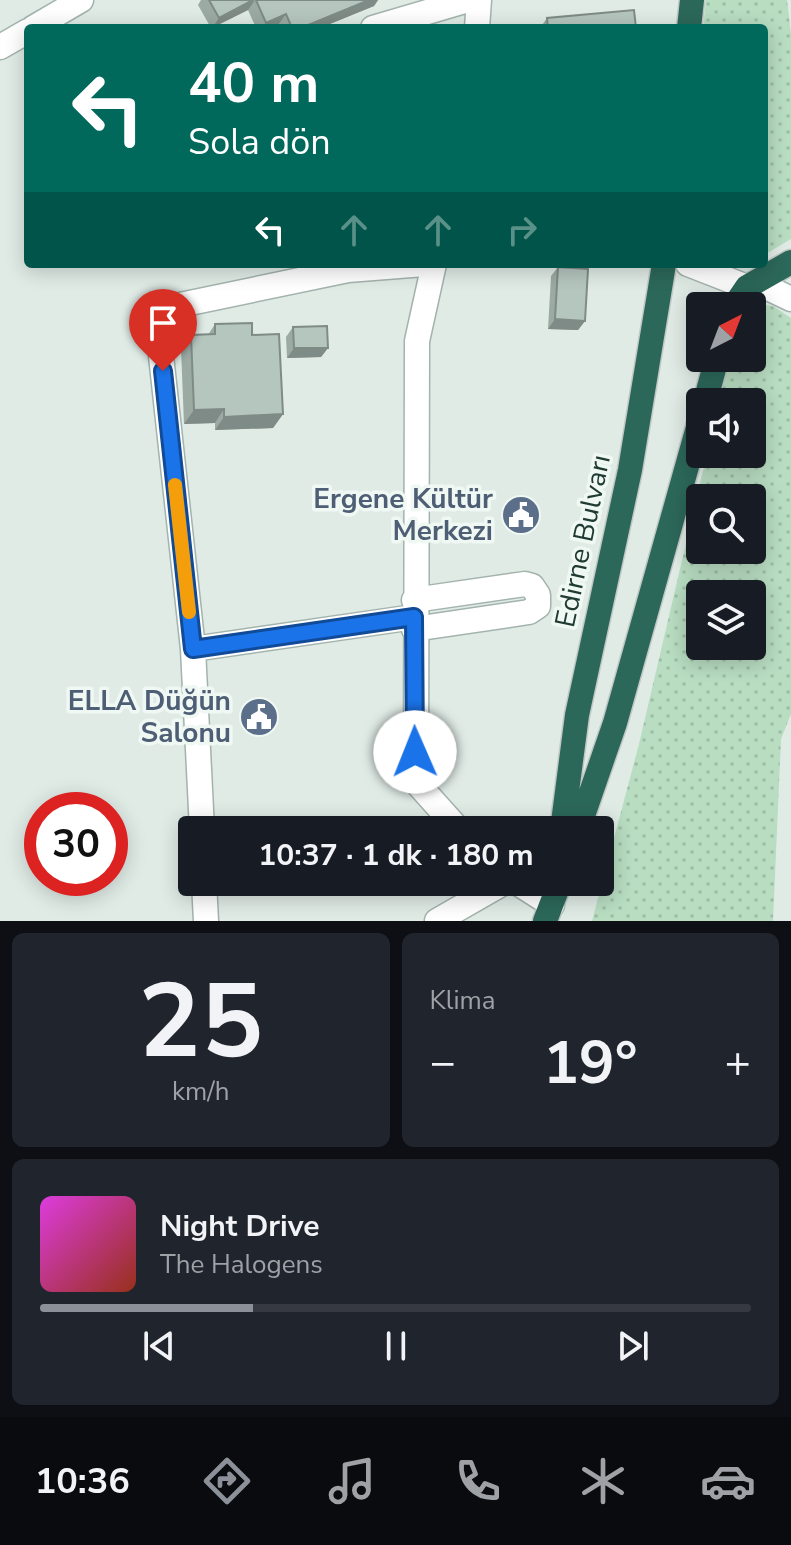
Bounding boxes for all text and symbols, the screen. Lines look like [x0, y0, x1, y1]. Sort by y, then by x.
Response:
text: 40 m [188, 45, 319, 122]
icon: left [56, 56, 160, 160]
text: Sola dön [188, 118, 331, 167]
icon: left [248, 208, 292, 252]
icon: ahead [332, 208, 376, 252]
icon: ahead [416, 208, 460, 252]
icon: right [500, 208, 544, 252]
pin [129, 289, 197, 371]
north arrow [686, 292, 766, 372]
map controls [686, 292, 766, 660]
icon: arrive [141, 301, 185, 345]
button: sound [686, 388, 766, 468]
street label: Edirne Bulvarı [546, 451, 620, 631]
place label: Ergene Kültür Merkezi [313, 480, 493, 550]
button: search [686, 484, 766, 564]
public building icon: Ergene Kültür Merkezi [500, 494, 542, 536]
button: layers [686, 580, 766, 660]
place label: ELLA Düğün Salonu [68, 682, 231, 752]
public building icon: ELLA Düğün Salonu [238, 696, 280, 738]
position arrow [373, 710, 457, 794]
speed limit sign: 30 [24, 792, 128, 896]
text: 10:37 · 1 dk · 180 m [258, 835, 534, 876]
text: 25 [138, 951, 263, 1093]
text: Klima [430, 983, 496, 1018]
text: 19° [543, 1022, 638, 1104]
text: − [430, 1033, 456, 1093]
text: + [725, 1033, 751, 1093]
text: km/h [172, 1074, 229, 1109]
text: Night Drive [160, 1206, 319, 1247]
text: The Halogens [160, 1247, 323, 1282]
icon: previous [137, 1324, 181, 1368]
icon: pause [374, 1324, 418, 1368]
icon: next [611, 1324, 655, 1368]
icon: directions [199, 1453, 255, 1509]
icon: music [324, 1453, 380, 1509]
icon: phone [450, 1453, 506, 1509]
icon: climate [575, 1453, 631, 1509]
icon: car [700, 1453, 756, 1509]
text: 10:36 [35, 1457, 130, 1506]

